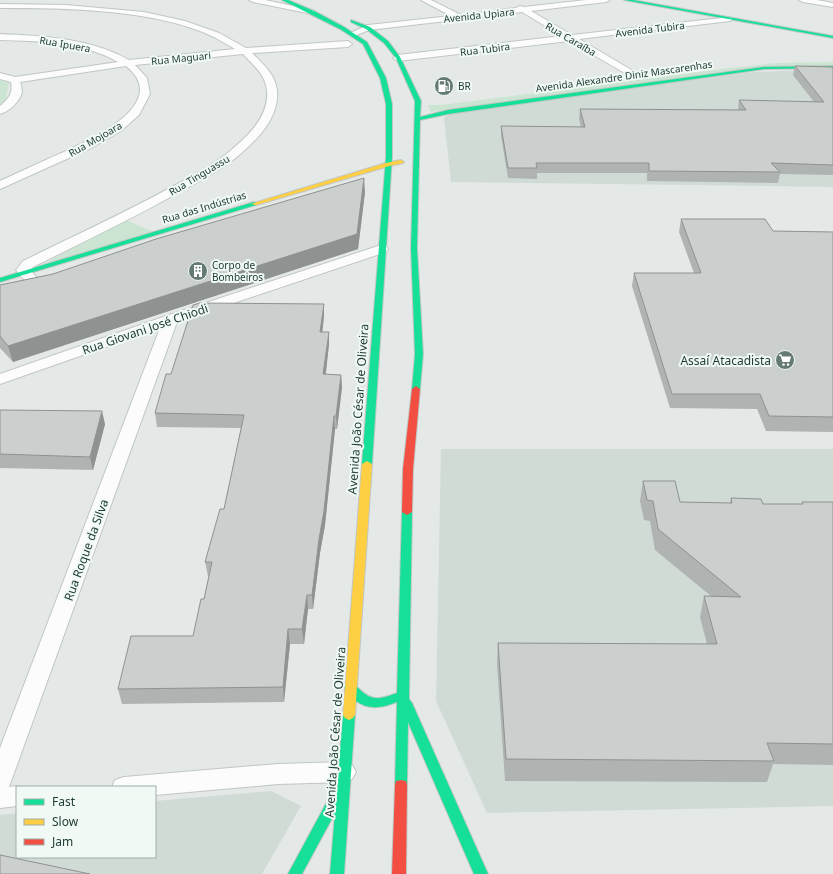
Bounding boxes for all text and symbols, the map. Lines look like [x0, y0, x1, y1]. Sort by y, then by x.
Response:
street label: Avenida Upiara [443, 4, 515, 26]
street label: Avenida Tubira [615, 18, 685, 40]
street label: Rua Caraíba [543, 19, 599, 59]
street label: Rua Ipuera [38, 33, 92, 55]
street label: Rua Tubira [459, 39, 511, 59]
street label: Rua Maguari [150, 48, 212, 68]
street label: Avenida Alexandre Diniz Mascarenhas [535, 57, 713, 95]
fuel station icon: BR [433, 75, 455, 97]
place label: BR [458, 79, 472, 93]
street label: Rua Mojoara [66, 118, 124, 160]
street label: Rua Tinguassu [166, 151, 232, 199]
street label: Rua das Indústrias [160, 188, 248, 226]
place label: Corpo de Bombeiros [212, 258, 263, 284]
building icon: Corpo de Bombeiros [187, 260, 209, 282]
street label: Rua Giovani José Chiodi [80, 299, 210, 359]
street label: Avenida João César de Oliveira [344, 323, 372, 495]
supermarket icon: Assaí Atacadista [774, 349, 796, 371]
place label: Assaí Atacadista [680, 352, 771, 369]
street label: Rua Roque da Silva [60, 497, 112, 603]
street label: Avenida João César de Oliveira [321, 646, 349, 818]
legend [16, 786, 156, 858]
text: Fast [52, 793, 76, 810]
text: Slow [52, 813, 79, 830]
text: Jam [51, 833, 73, 850]

